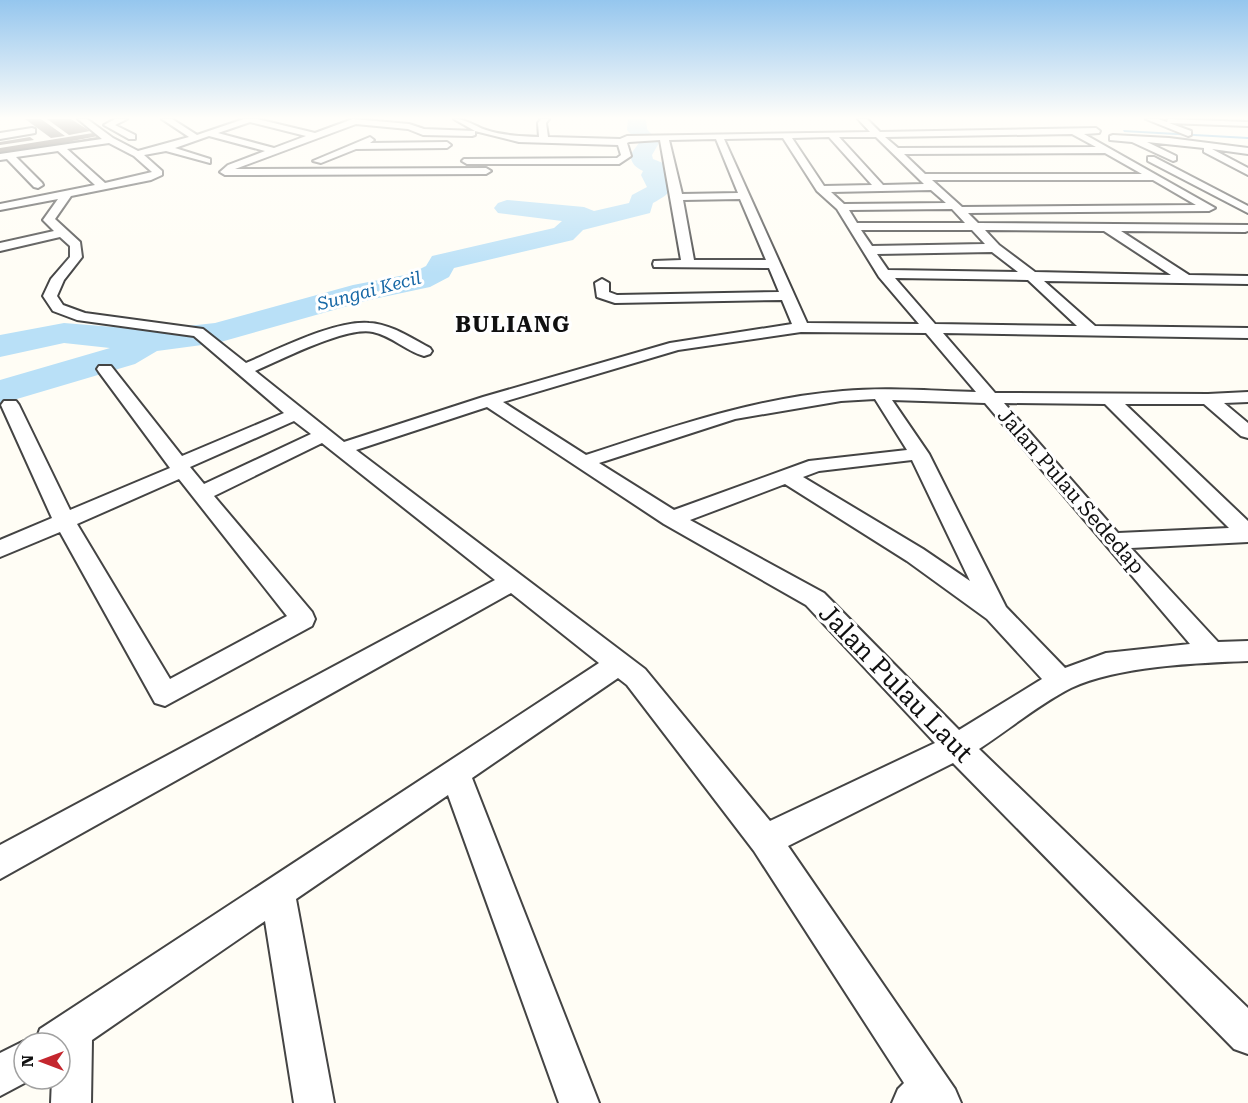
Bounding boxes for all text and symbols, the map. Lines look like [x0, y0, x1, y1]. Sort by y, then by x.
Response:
water label: Sungai Kecil [314, 267, 423, 315]
district label: BULIANG [455, 312, 571, 337]
street label: Jalan Pulau Sededap [993, 403, 1149, 579]
street label: Jalan Pulau Laut [813, 598, 979, 768]
north arrow [12, 1031, 72, 1091]
text: N [18, 1055, 37, 1067]

